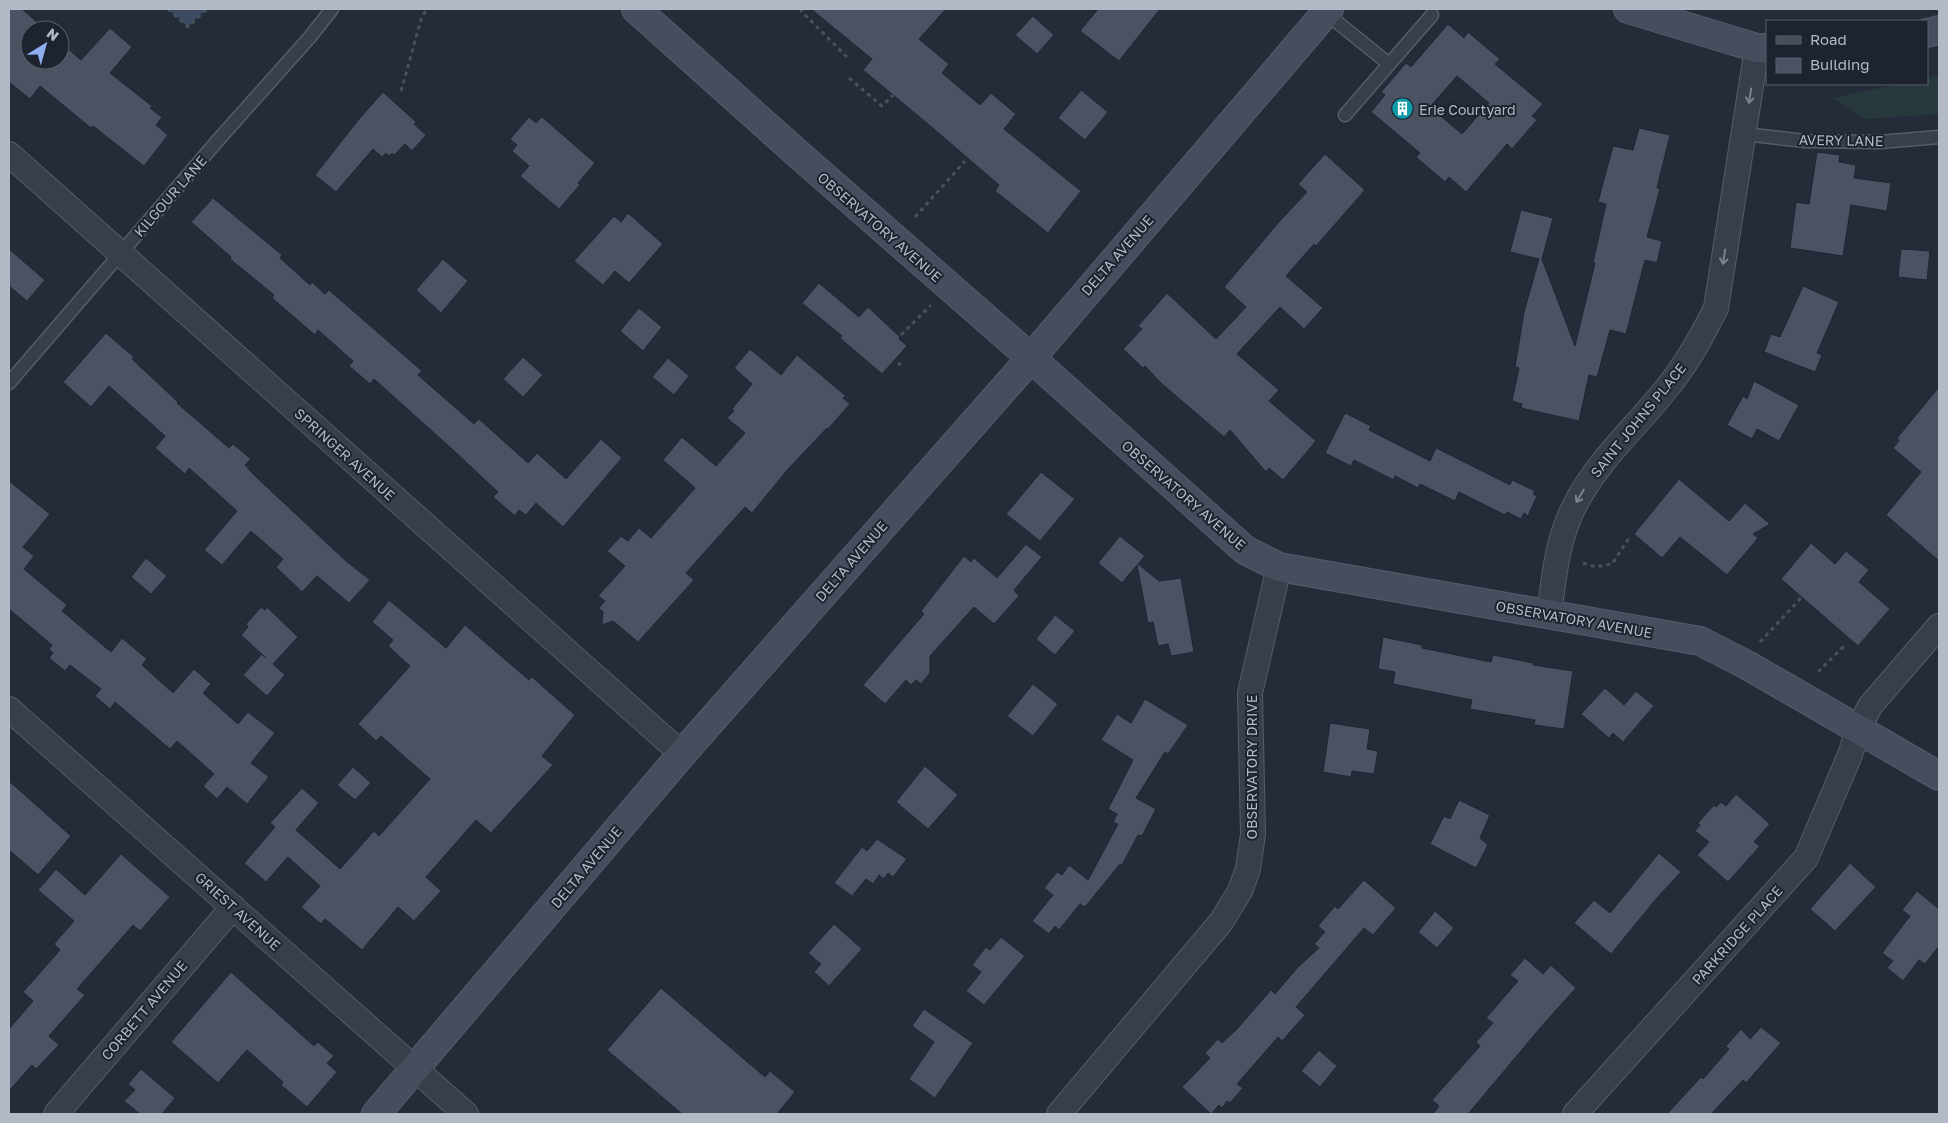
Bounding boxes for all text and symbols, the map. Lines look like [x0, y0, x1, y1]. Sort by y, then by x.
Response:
north arrow [20, 20, 70, 70]
legend [1766, 20, 1928, 85]
text: N [44, 24, 62, 44]
text: Road [1810, 30, 1847, 48]
text: Building [1810, 55, 1870, 73]
one-way arrow [1744, 88, 1754, 104]
building icon: Erie Courtyard [1391, 97, 1415, 121]
place label: Erie Courtyard [1419, 101, 1516, 118]
street label: AVERY LANE [1799, 131, 1883, 149]
street label: KILGOUR LANE [130, 152, 210, 240]
street label: OBSERVATORY AVENUE [815, 169, 945, 285]
street label: DELTA AVENUE [1077, 211, 1157, 299]
one-way arrow [1719, 248, 1729, 264]
street label: SAINT JOHNS PLACE [1587, 359, 1689, 481]
street label: SPRINGER AVENUE [291, 404, 399, 504]
street label: OBSERVATORY AVENUE [1119, 437, 1249, 553]
one-way arrow [1574, 489, 1584, 503]
street label: DELTA AVENUE [811, 517, 891, 605]
street label: OBSERVATORY AVENUE [1494, 597, 1654, 641]
street label: OBSERVATORY DRIVE [1243, 695, 1260, 839]
street label: DELTA AVENUE [547, 823, 625, 911]
street label: GRIEST AVENUE [192, 868, 284, 954]
street label: PARKRIDGE PLACE [1688, 882, 1786, 988]
street label: CORBETT AVENUE [98, 957, 190, 1063]

